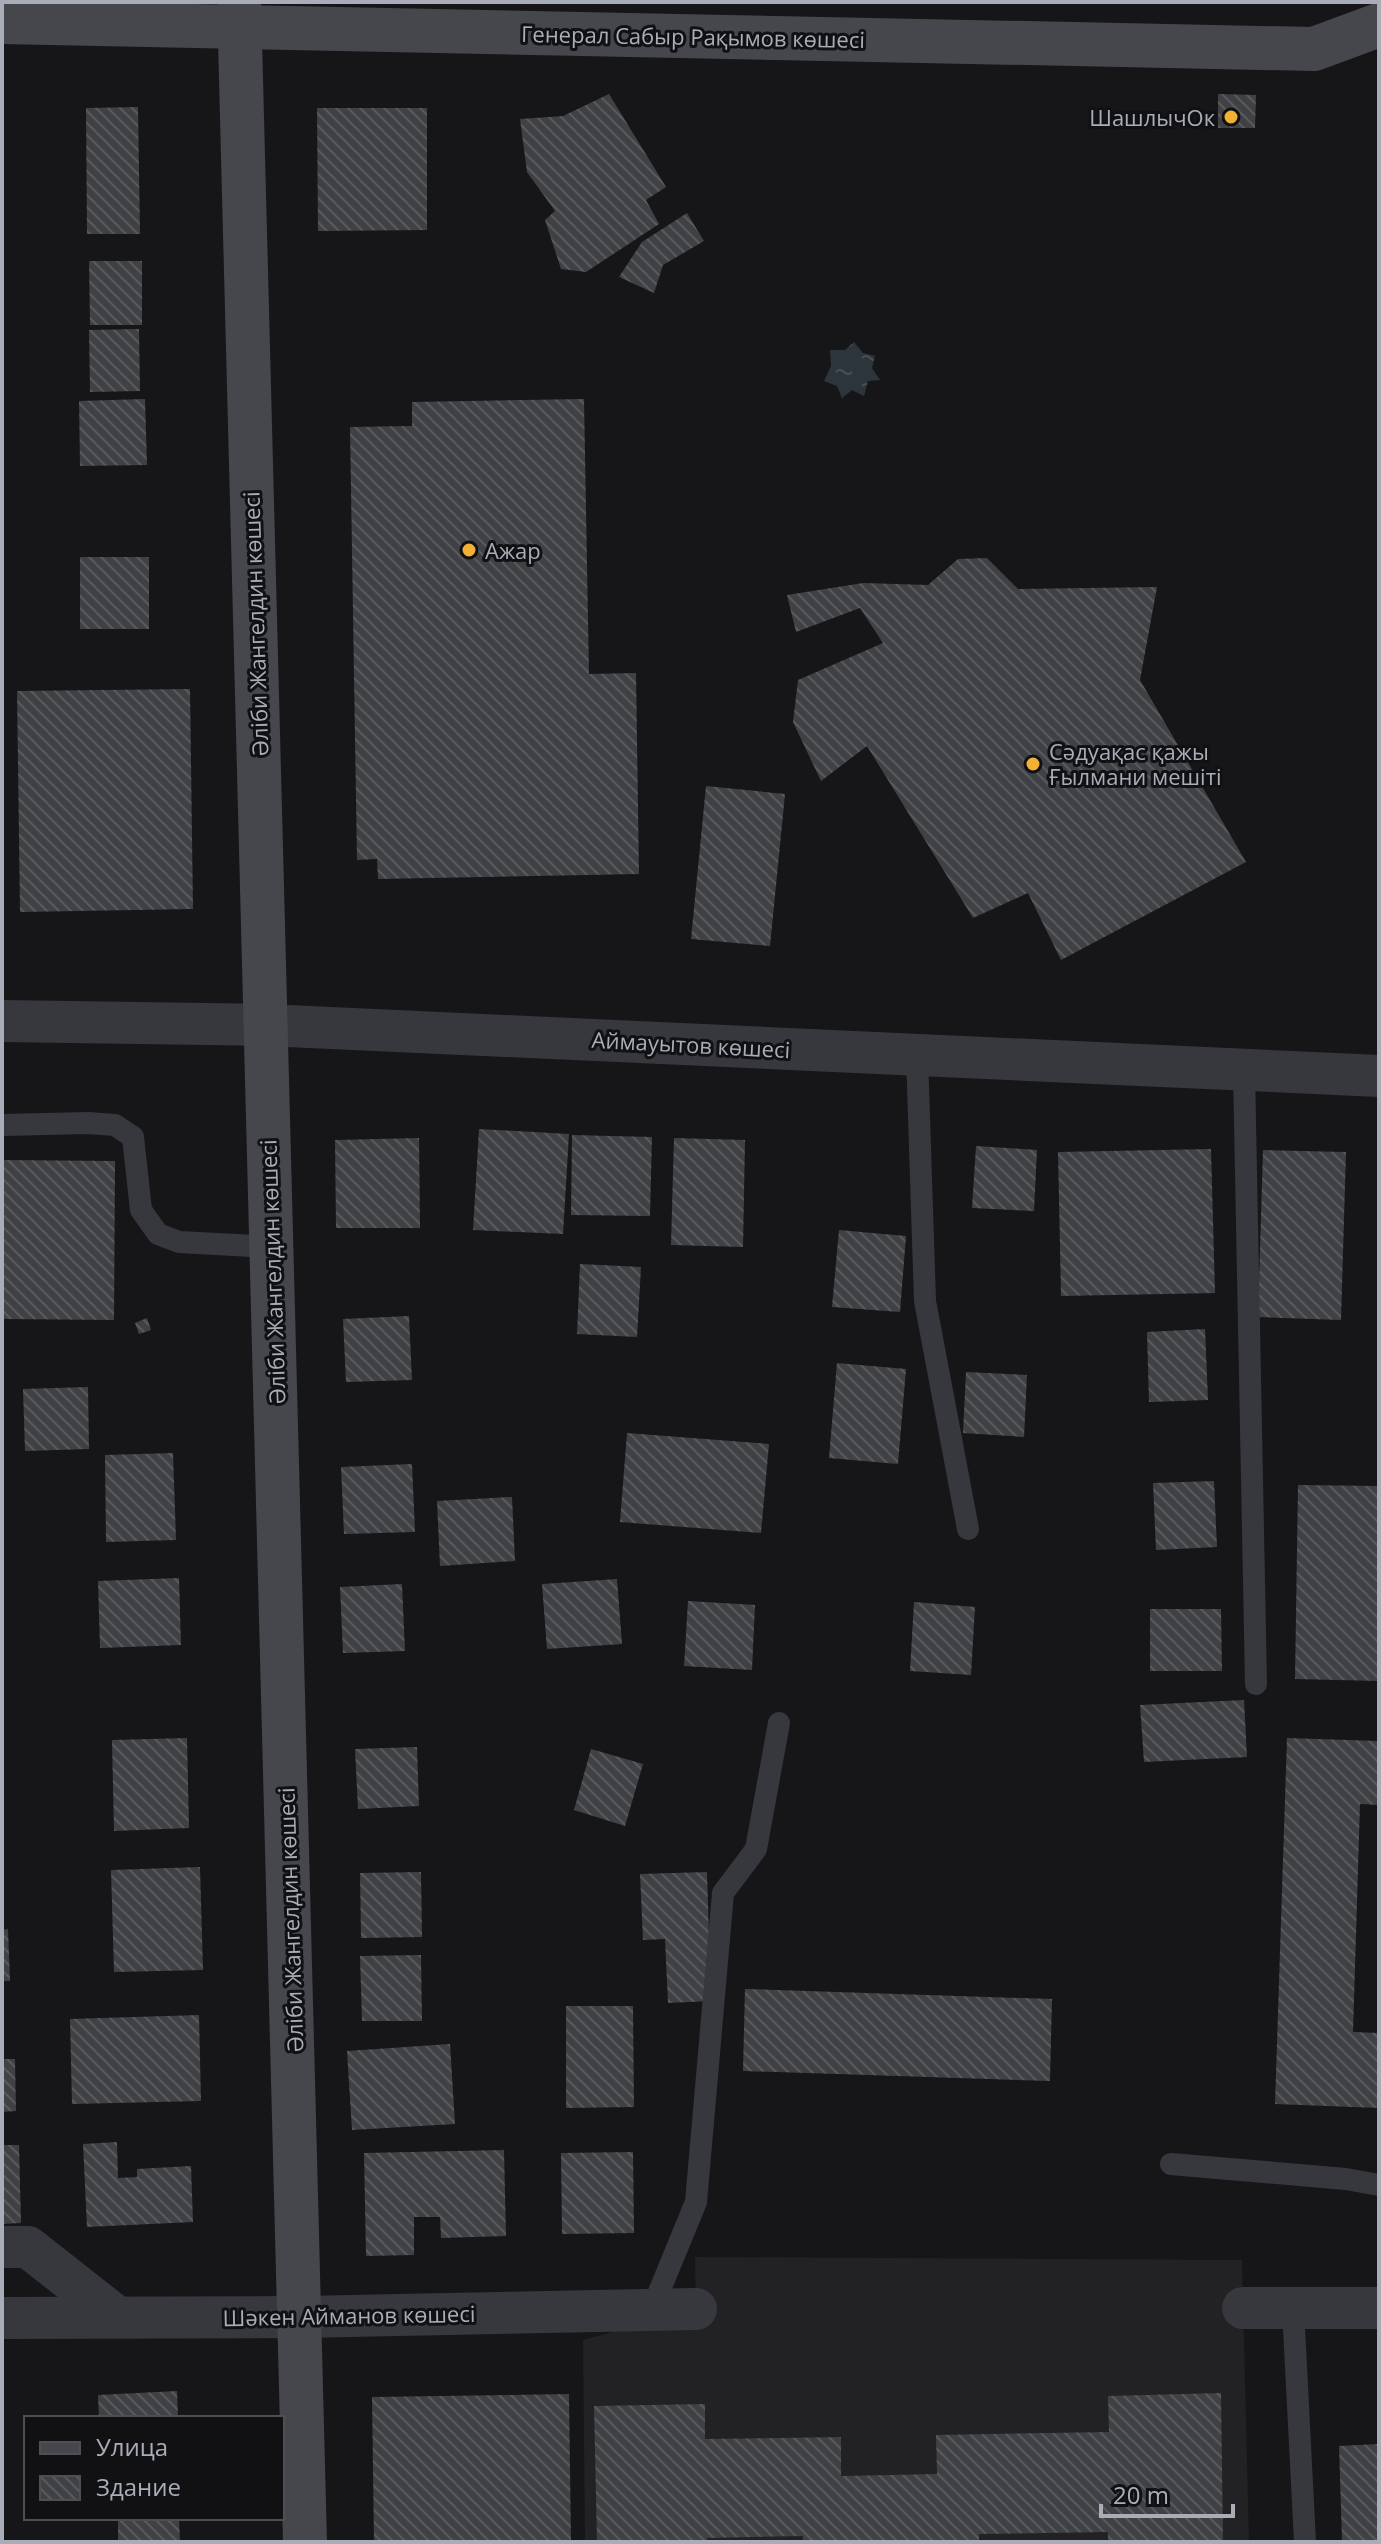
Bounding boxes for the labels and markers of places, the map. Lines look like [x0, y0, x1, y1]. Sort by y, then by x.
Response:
place label: ШашлычОк [1089, 102, 1216, 132]
marker: ШашлычОк [1222, 108, 1240, 126]
place label: Ажар [485, 535, 541, 565]
marker: Ажар [460, 541, 478, 559]
place label: Сәдуақас қажы Ғылмани мешіті [1049, 736, 1222, 791]
marker: Сәдуақас қажы Ғылмани мешіті [1024, 755, 1042, 773]

